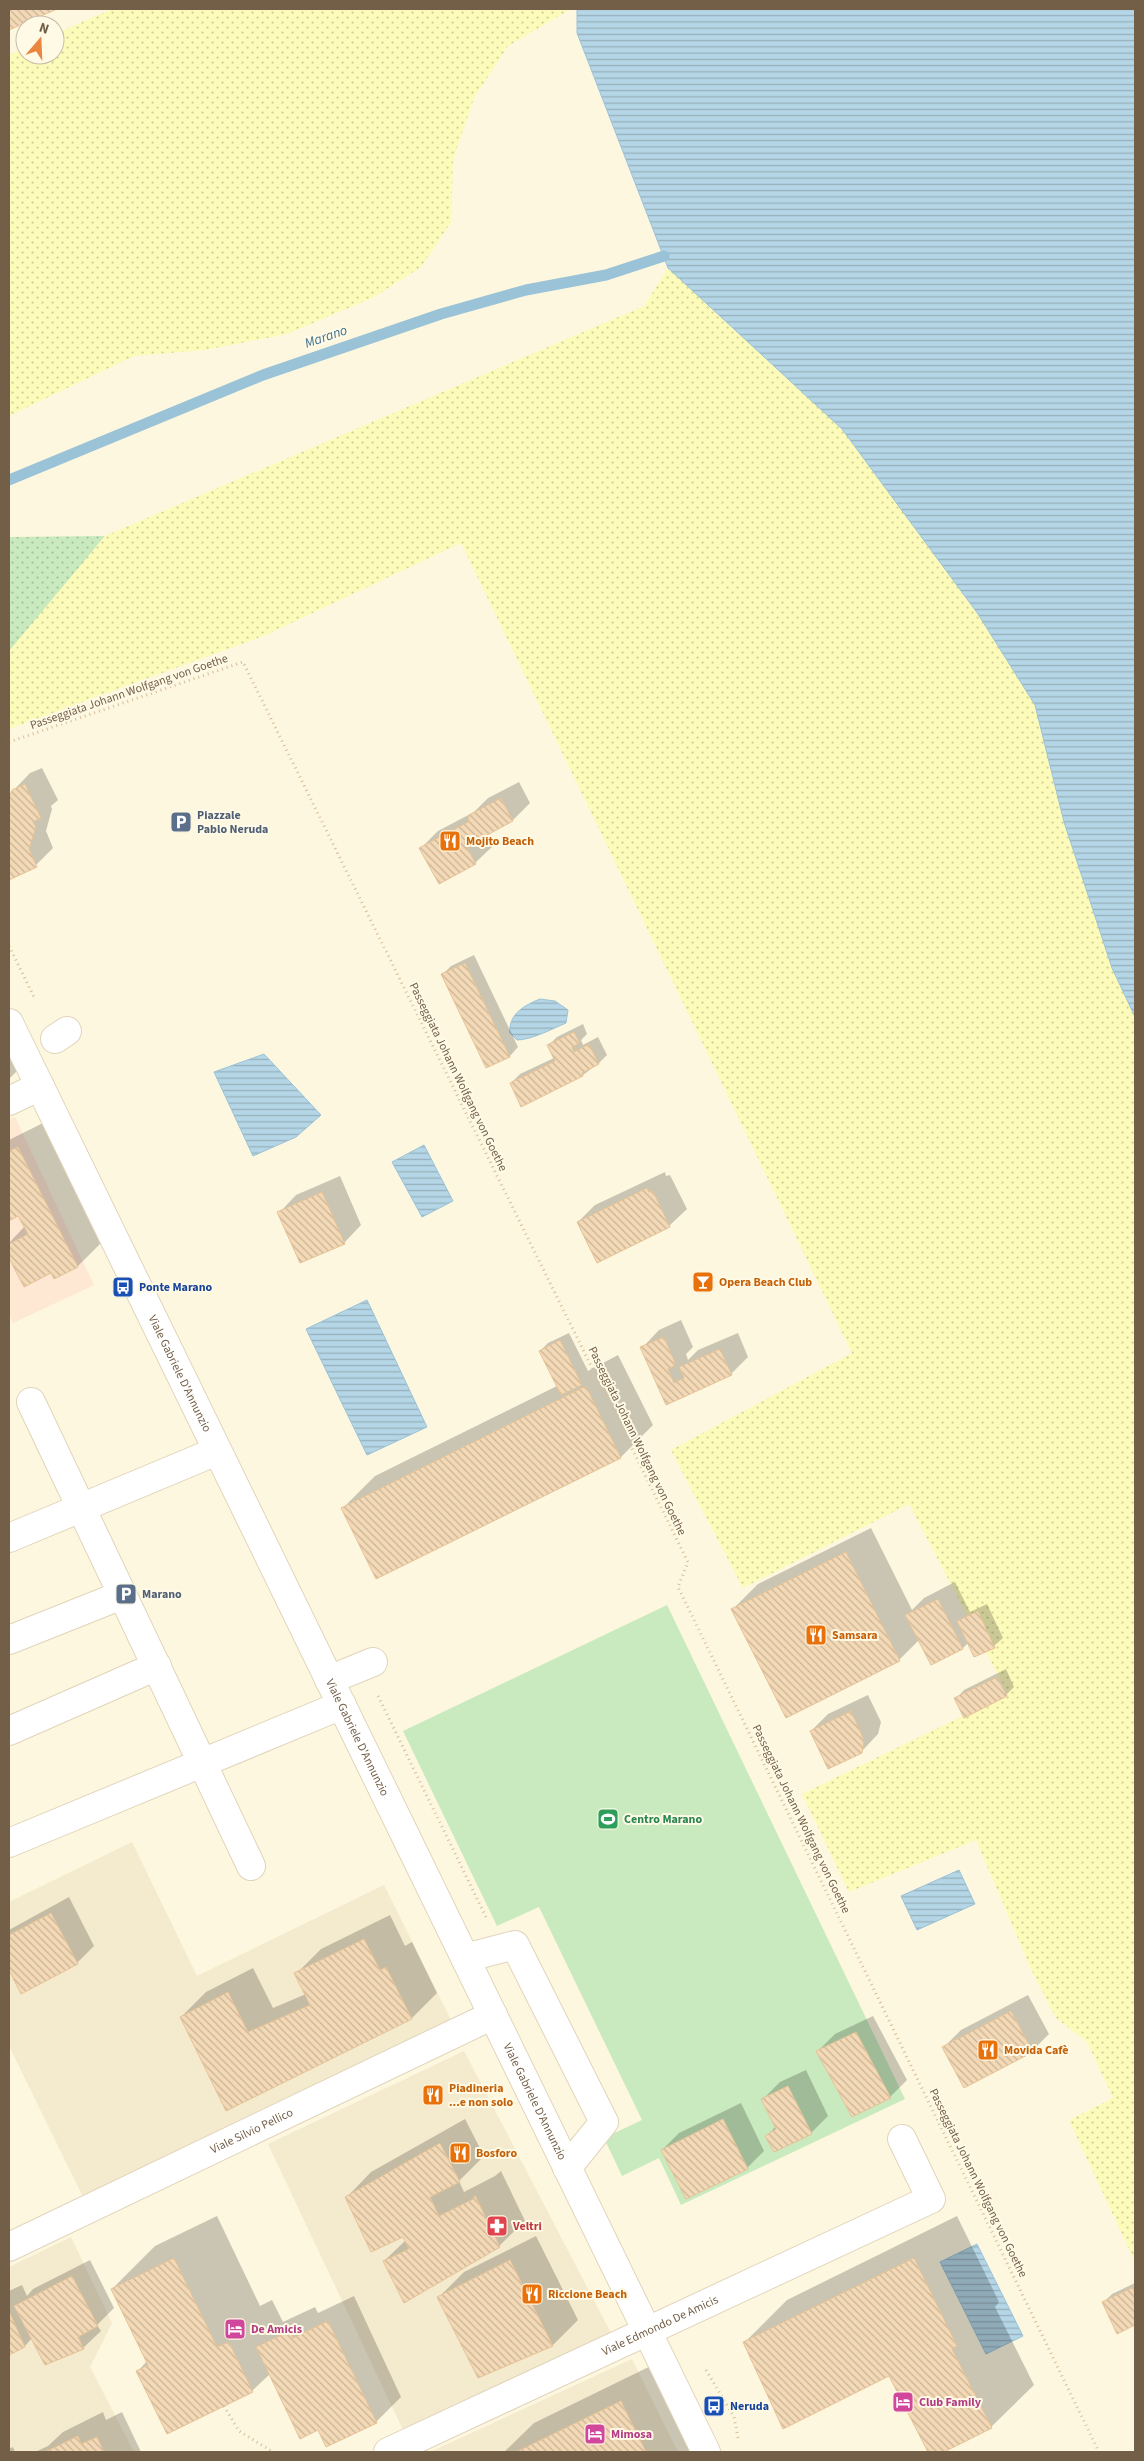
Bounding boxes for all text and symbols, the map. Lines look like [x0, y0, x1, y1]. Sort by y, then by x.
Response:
north arrow [15, 15, 65, 65]
text: N [36, 18, 52, 40]
water label: Marano [302, 320, 350, 354]
street label: Passeggiata Johann Wolfgang von Goethe [28, 650, 230, 734]
place label: Piazzale Pablo Neruda [197, 807, 268, 838]
parking icon: Piazzale Pablo Neruda [169, 810, 193, 834]
restaurant icon: Mojito Beach [438, 829, 462, 853]
place label: Mojito Beach [466, 833, 534, 850]
street label: Passeggiata Johann Wolfgang von Goethe [405, 980, 511, 1174]
bar icon: Opera Beach Club [691, 1270, 715, 1294]
place label: Opera Beach Club [719, 1274, 812, 1291]
bus stop icon: Ponte Marano [111, 1275, 135, 1299]
place label: Ponte Marano [139, 1279, 213, 1296]
street label: Viale Gabriele D'Annunzio [144, 1312, 216, 1435]
street label: Passeggiata Johann Wolfgang von Goethe [584, 1344, 690, 1538]
parking icon: Marano [114, 1582, 138, 1606]
place label: Marano [142, 1586, 182, 1603]
restaurant icon: Samsara [804, 1623, 828, 1647]
place label: Samsara [832, 1627, 878, 1644]
street label: Viale Gabriele D'Annunzio [322, 1676, 393, 1799]
street label: Passeggiata Johann Wolfgang von Goethe [748, 1722, 854, 1916]
sports icon: Centro Marano [596, 1807, 620, 1831]
place label: Centro Marano [624, 1811, 702, 1828]
restaurant icon: Movida Cafè [976, 2038, 1000, 2062]
street label: Viale Gabriele D'Annunzio [499, 2040, 571, 2163]
place label: Movida Cafè [1004, 2042, 1068, 2059]
place label: Piadineria ...e non solo [449, 2080, 513, 2111]
restaurant icon: Piadineria ...e non solo [421, 2083, 445, 2107]
street label: Passeggiata Johann Wolfgang von Goethe [925, 2086, 1031, 2280]
street label: Viale Silvio Pellico [207, 2104, 296, 2158]
restaurant icon: Bosforo [448, 2141, 472, 2165]
place label: Bosforo [476, 2145, 517, 2162]
pharmacy icon: Veltri [485, 2214, 509, 2238]
place label: Veltri [512, 2218, 542, 2235]
restaurant icon: Riccione Beach [520, 2282, 544, 2306]
place label: Riccione Beach [548, 2286, 627, 2303]
street label: Viale Edmondo De Amicis [599, 2291, 721, 2360]
hotel icon: De Amicis [223, 2317, 247, 2341]
place label: De Amicis [251, 2321, 302, 2338]
hotel icon: Club Family [891, 2390, 915, 2414]
bus stop icon: Neruda [702, 2394, 726, 2418]
place label: Club Family [919, 2394, 982, 2411]
place label: Neruda [730, 2398, 769, 2415]
hotel icon: Mimosa [583, 2422, 607, 2446]
place label: Mimosa [611, 2426, 652, 2443]

